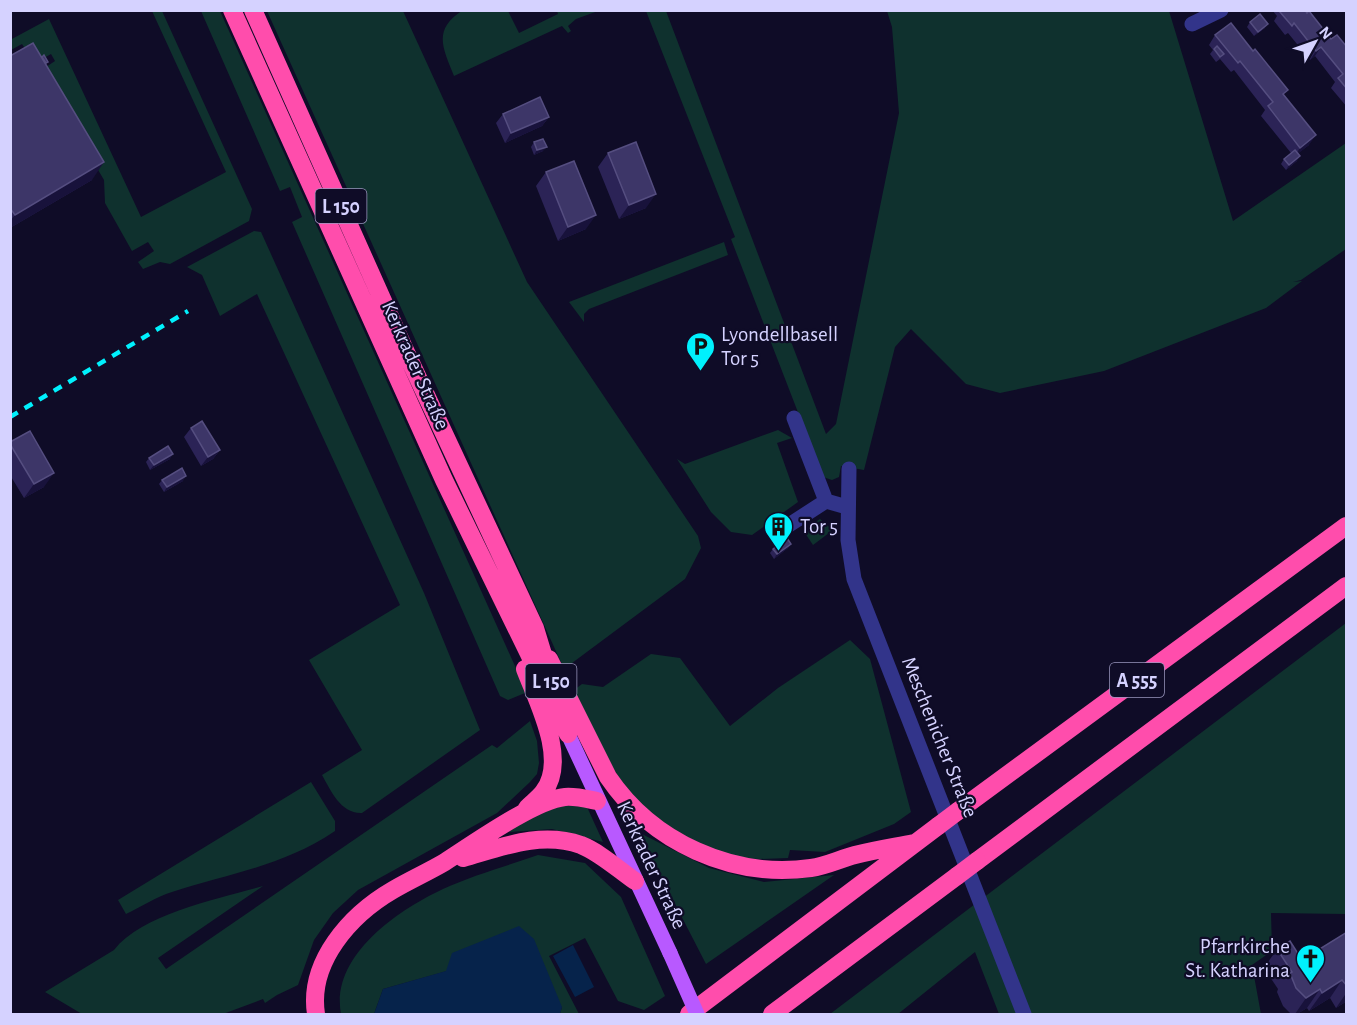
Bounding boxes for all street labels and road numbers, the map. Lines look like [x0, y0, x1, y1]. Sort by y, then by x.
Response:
road number: L 150 [316, 189, 366, 223]
street label: Kerkrader Straße [378, 298, 453, 433]
street label: Meschenicher Straße [898, 654, 981, 821]
road number: A 555 [1110, 663, 1164, 697]
road number: L 150 [526, 664, 576, 698]
street label: Kerkrader Straße [613, 798, 690, 932]

